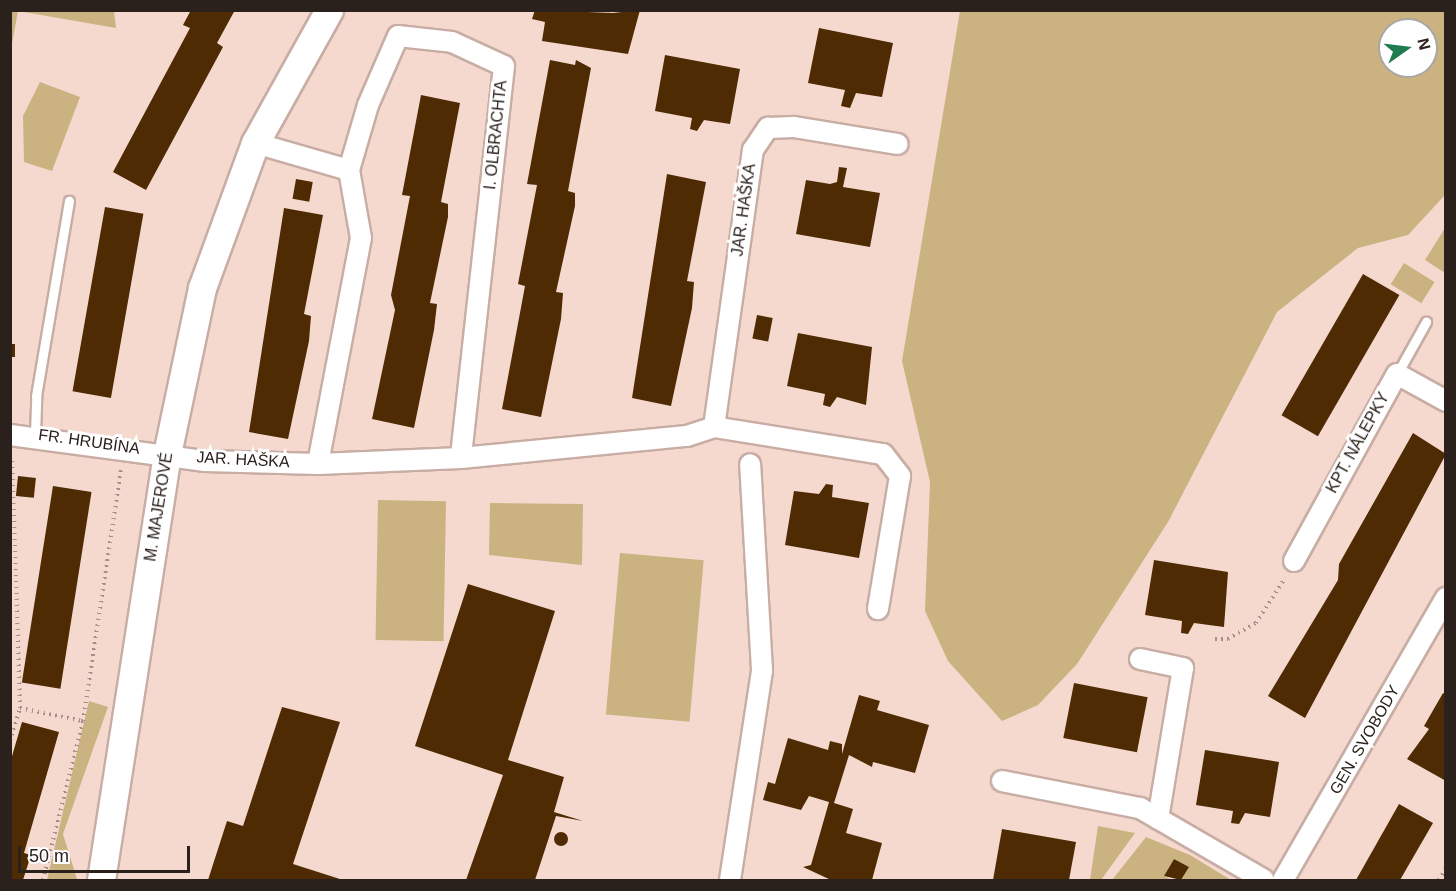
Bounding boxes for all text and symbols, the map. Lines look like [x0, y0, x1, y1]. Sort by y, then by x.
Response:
north arrow [1378, 18, 1438, 78]
text: N [1414, 36, 1434, 52]
street label: I. OLBRACHTA [481, 79, 511, 191]
street label: JAR. HAŠKA [728, 162, 760, 258]
street label: KPT. NÁLEPKY [1322, 389, 1394, 497]
street label: FR. HRUBÍNA [37, 425, 141, 459]
street label: JAR. HAŠKA [196, 448, 290, 472]
street label: M. MAJEROVÉ [141, 451, 177, 563]
street label: GEN. SVOBODY [1326, 682, 1404, 798]
scale bar [21, 834, 194, 872]
text: 50 m [29, 846, 69, 866]

